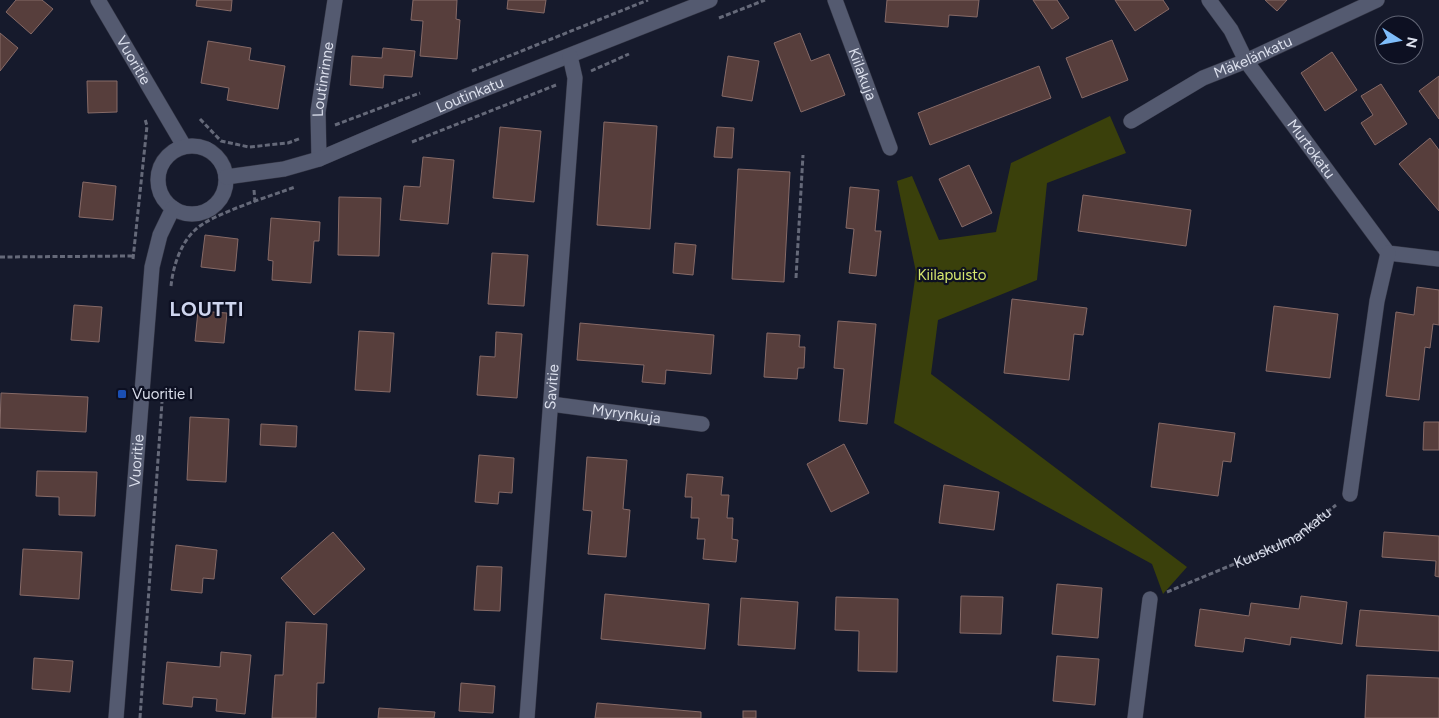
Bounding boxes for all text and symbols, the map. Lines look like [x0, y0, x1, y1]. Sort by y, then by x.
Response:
north arrow [1374, 15, 1424, 65]
street label: Mäkelänkatu [1211, 32, 1295, 82]
street label: Vuoritie [112, 33, 155, 88]
text: N [1402, 35, 1421, 49]
street label: Loutinrinne [309, 40, 338, 117]
street label: Kiilakuja [845, 45, 880, 103]
street label: Loutinkatu [434, 73, 506, 117]
street label: Murtokatu [1283, 116, 1339, 182]
park label: Kiilapuisto [917, 266, 987, 284]
district label: LOUTTI [169, 297, 245, 321]
street label: Savitie [541, 364, 563, 410]
place label: Vuoritie I [132, 385, 193, 403]
marker: Vuoritie I [116, 388, 128, 400]
street label: Myrynkuja [591, 401, 662, 427]
street label: Vuoritie [125, 434, 148, 488]
street label: Kuuskulmankatu [1231, 503, 1335, 572]

